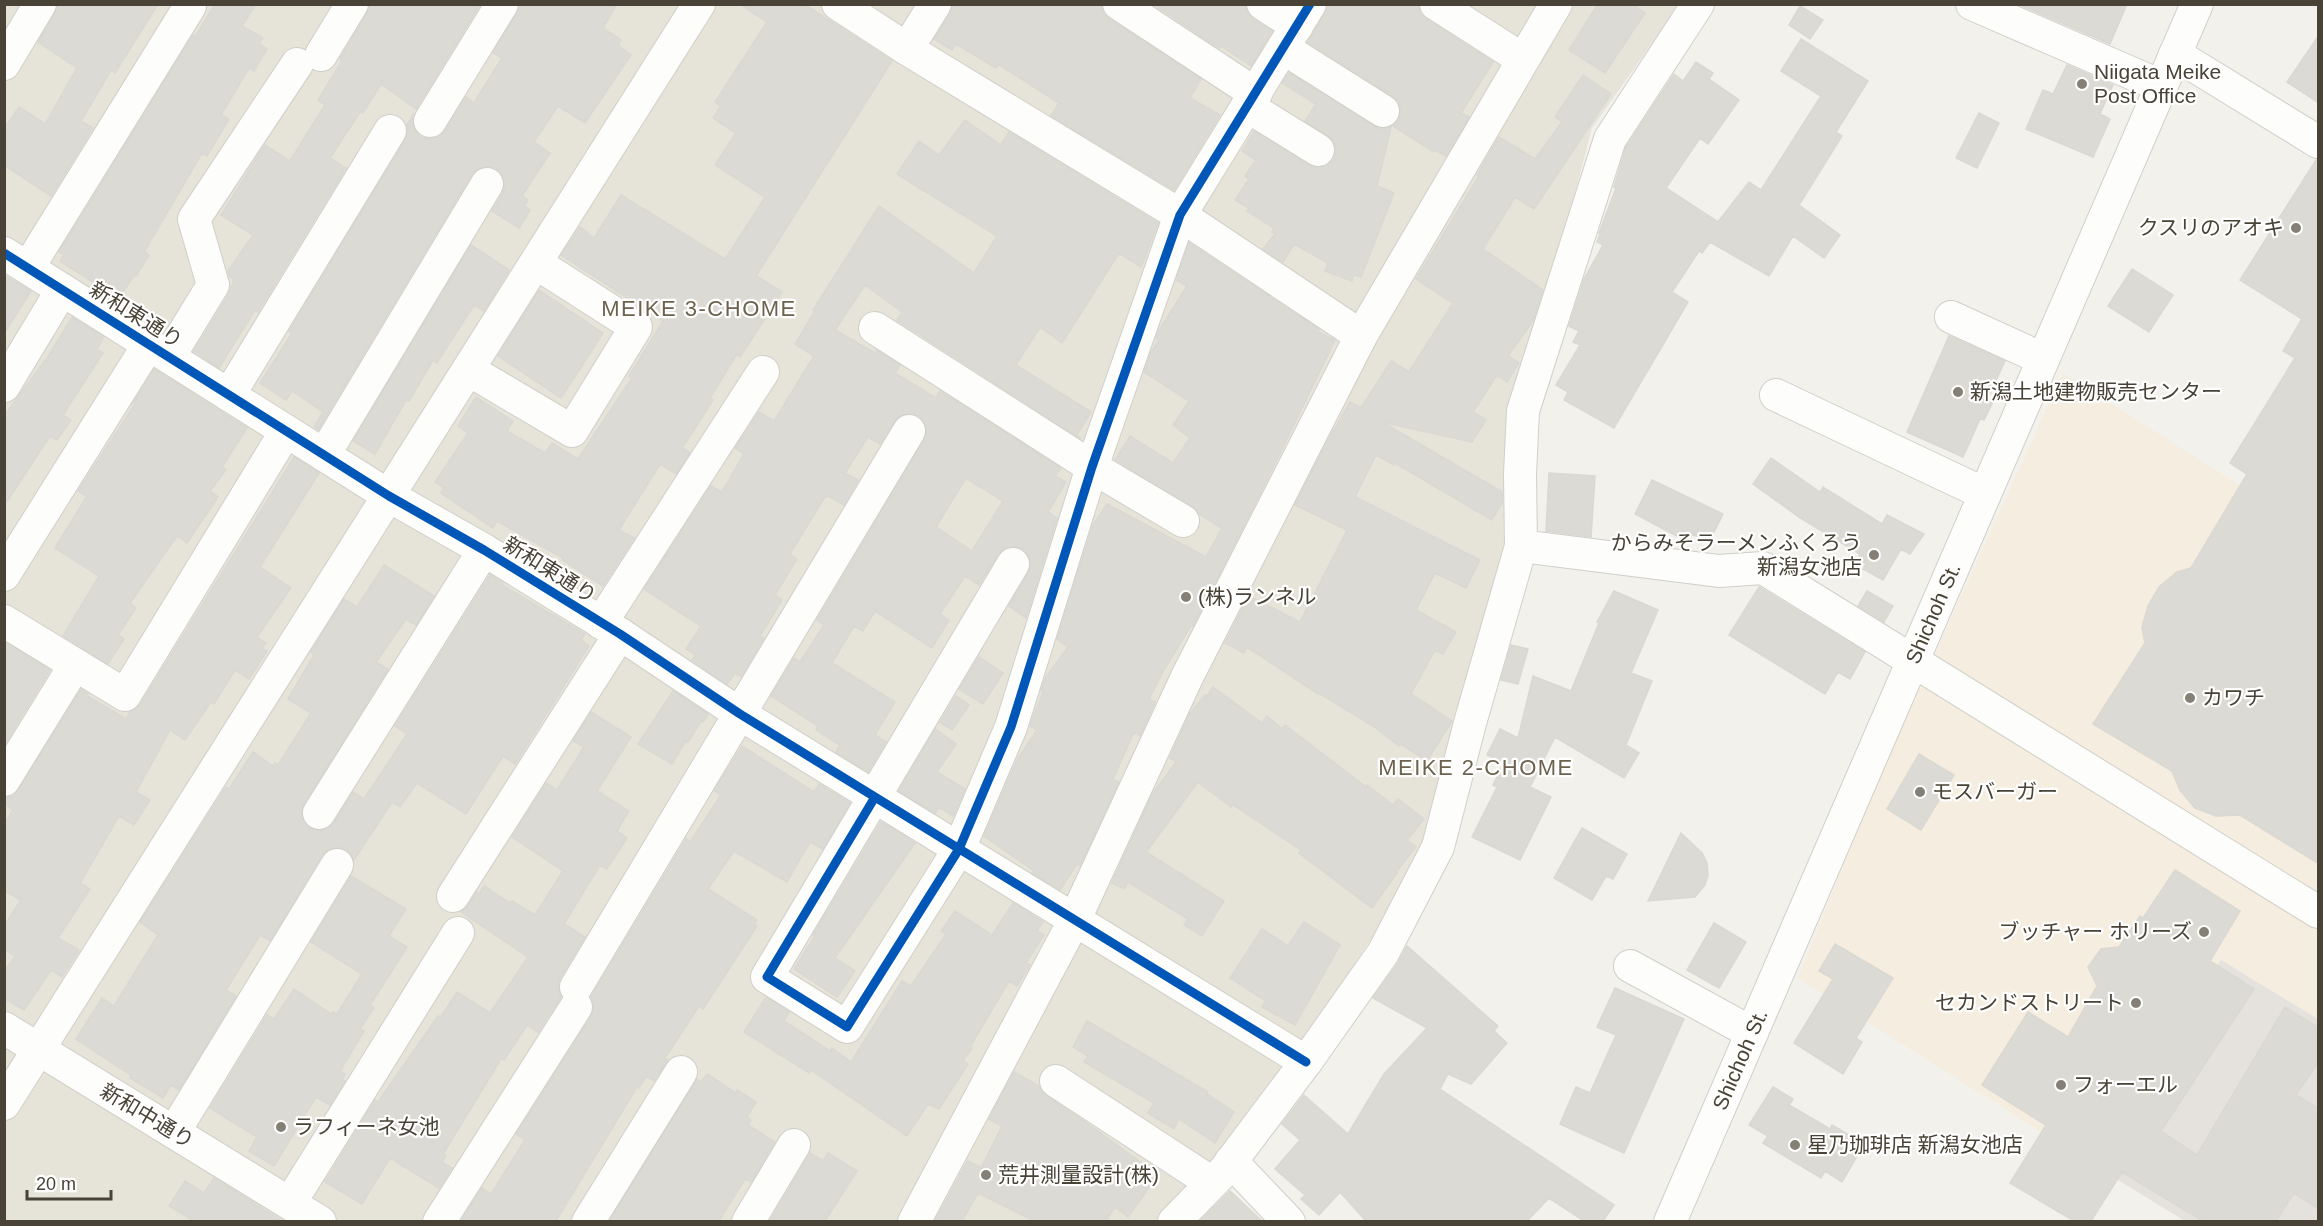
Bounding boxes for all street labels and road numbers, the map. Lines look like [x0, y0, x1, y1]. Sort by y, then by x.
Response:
street label: 新和東通り [86, 277, 187, 352]
street label: 新和東通り [500, 532, 601, 607]
street label: Shichoh St. [1901, 559, 1965, 667]
street label: Shichoh St. [1708, 1005, 1772, 1113]
street label: 新和中通り [96, 1079, 198, 1152]

